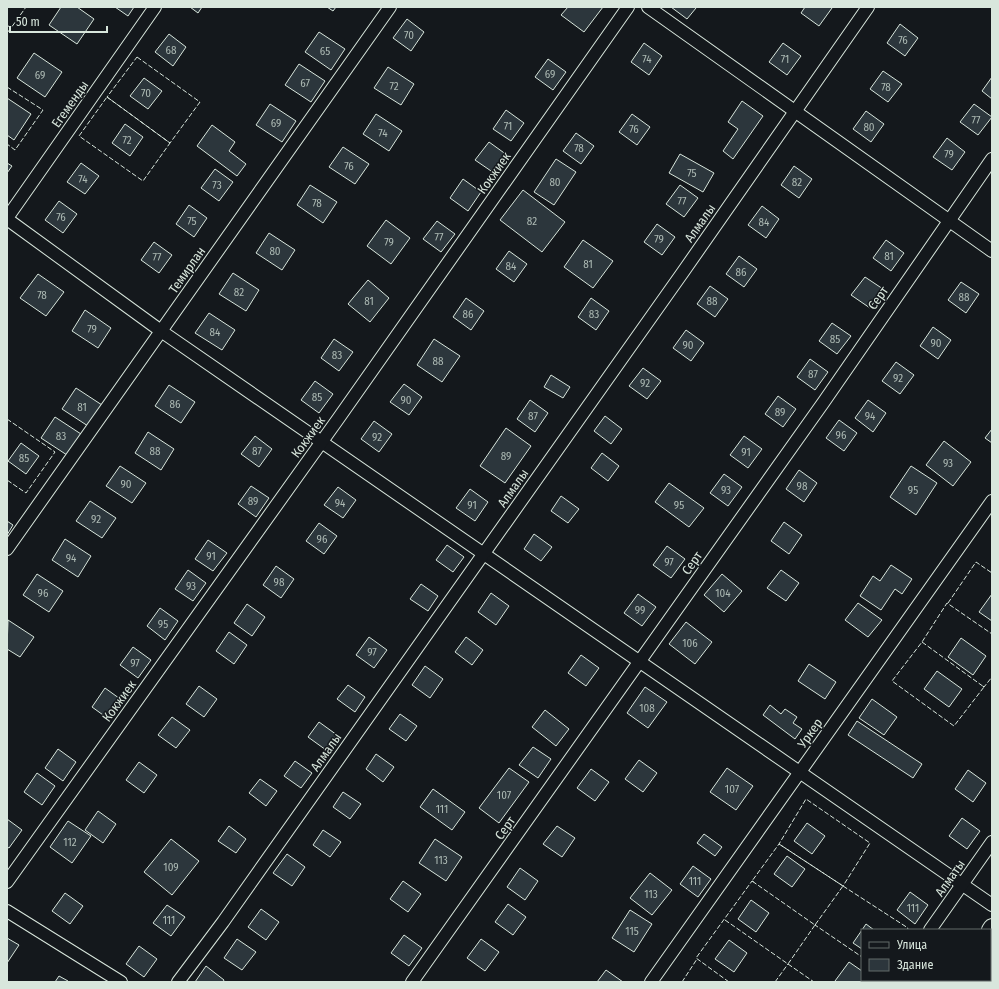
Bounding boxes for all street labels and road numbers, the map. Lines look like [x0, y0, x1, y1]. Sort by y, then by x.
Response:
street label: Егеменды [48, 78, 92, 130]
street label: Кокжиек [474, 149, 514, 197]
street label: Алмалы [681, 201, 719, 245]
street label: Темирлан [166, 244, 208, 296]
street label: Серт [865, 283, 892, 312]
street label: Кокжиек [288, 413, 328, 461]
street label: Алмалы [494, 466, 532, 510]
street label: Серт [679, 548, 706, 577]
street label: Кокжиек [99, 677, 139, 725]
street label: Уркер [794, 715, 826, 751]
street label: Алмалы [307, 730, 345, 774]
street label: Серт [492, 813, 519, 842]
street label: Алматы [932, 857, 968, 899]

